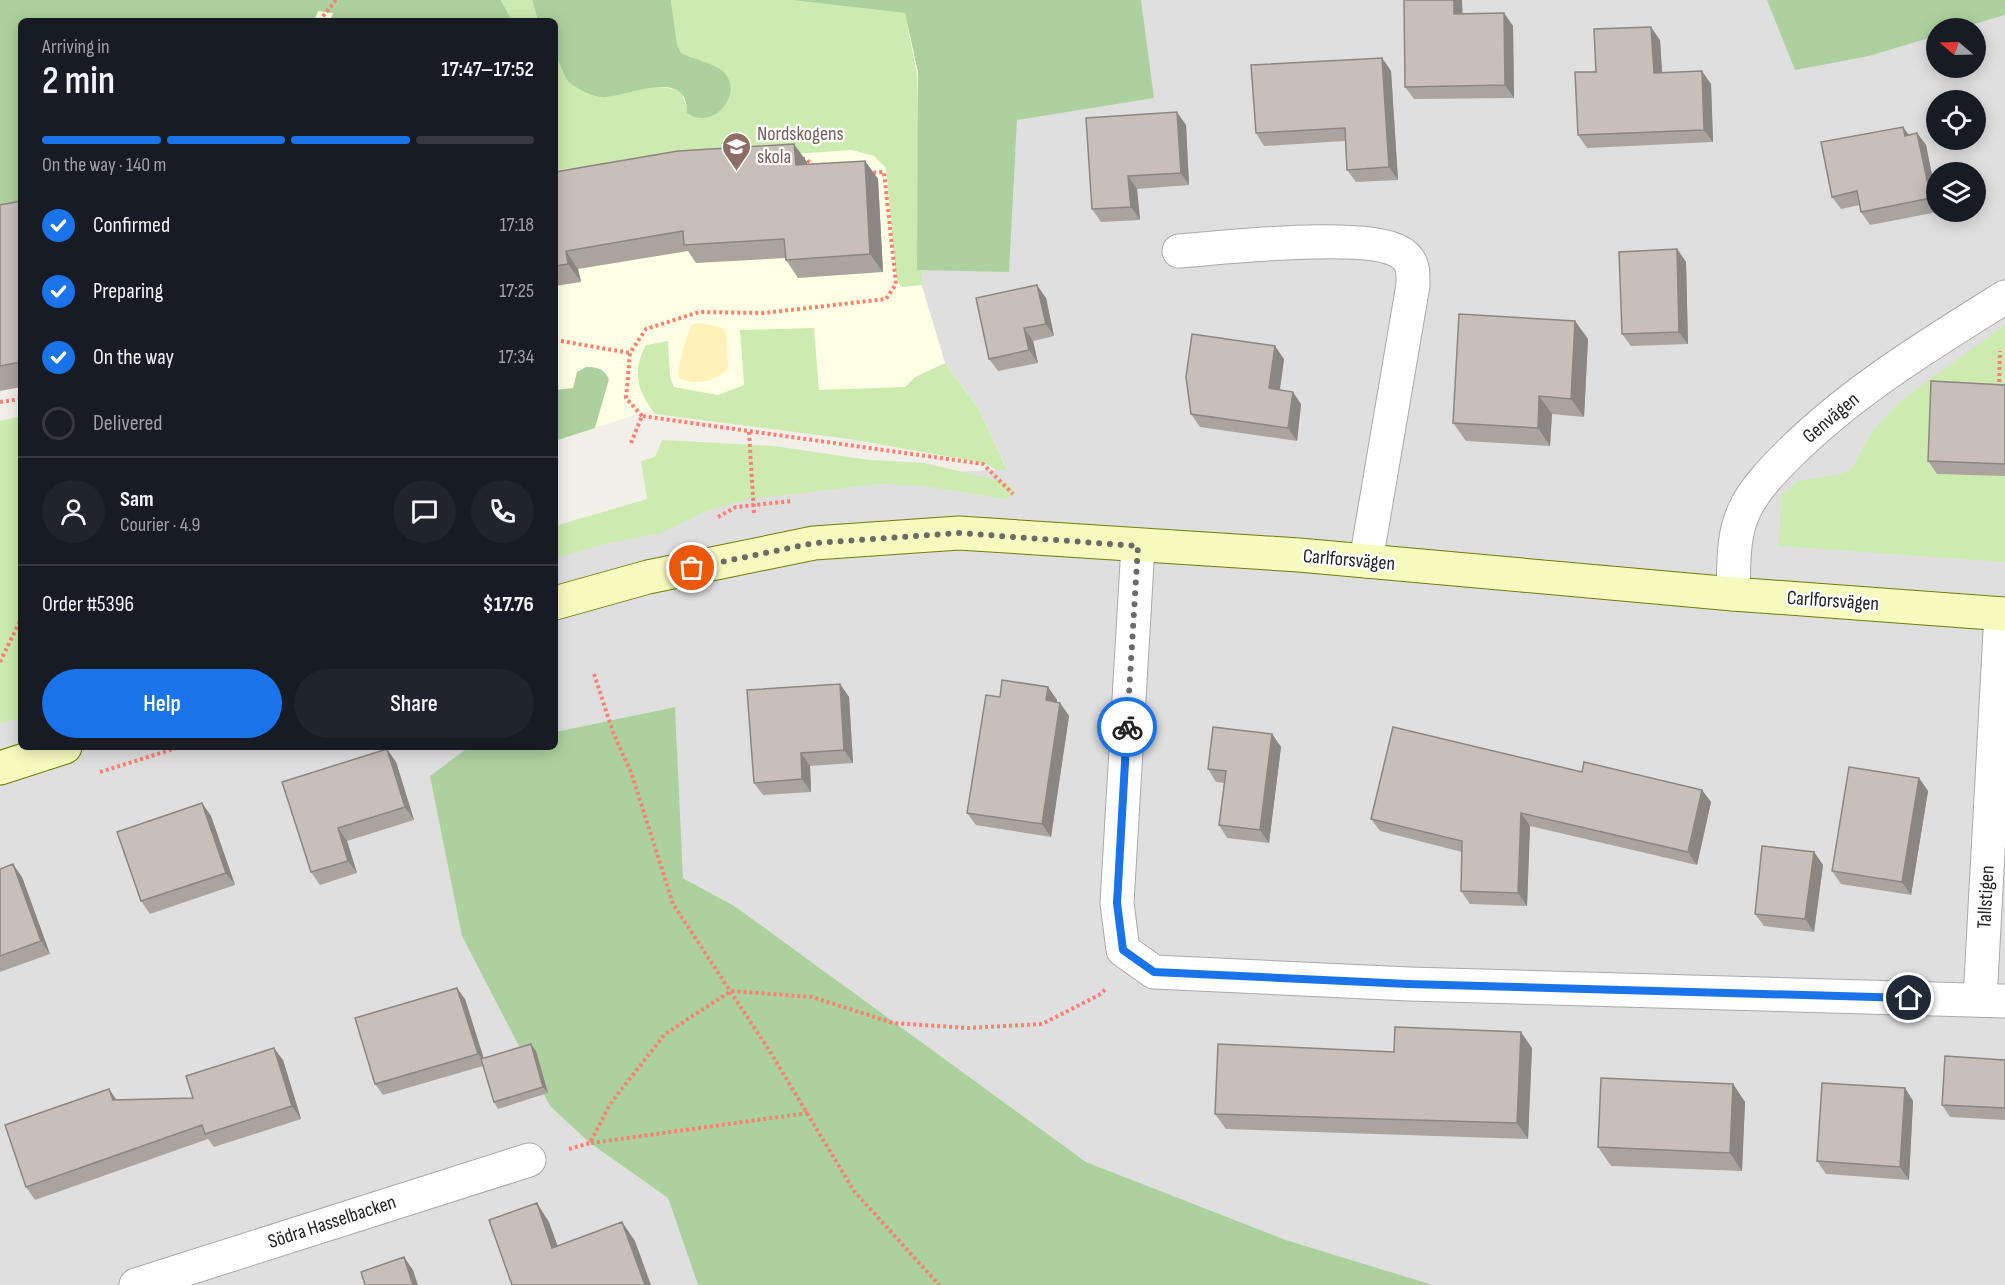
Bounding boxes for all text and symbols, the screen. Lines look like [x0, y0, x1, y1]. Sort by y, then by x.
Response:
north arrow [1926, 18, 1986, 78]
map controls [1926, 18, 1986, 222]
text: Arriving in [42, 35, 110, 59]
text: 17:47–17:52 [441, 56, 534, 83]
text: 2 min [42, 58, 115, 105]
button: locate [1926, 90, 1986, 150]
place label: Nordskogens skola [757, 122, 844, 169]
school or university icon: Nordskogens skola [720, 130, 752, 172]
text: On the way · 140 m [42, 153, 166, 177]
button: layers [1926, 162, 1986, 222]
icon: check [42, 209, 75, 242]
text: Confirmed [93, 212, 170, 239]
text: 17:18 [500, 213, 534, 237]
icon: check [42, 275, 75, 308]
text: Preparing [93, 278, 163, 305]
text: 17:25 [499, 279, 534, 303]
icon: check [42, 341, 75, 374]
text: On the way [93, 344, 174, 371]
text: 17:34 [499, 345, 534, 369]
street label: Genvägen [1798, 388, 1864, 448]
text: Delivered [93, 410, 162, 437]
button: person [42, 480, 105, 543]
button: chat [393, 480, 456, 543]
button: phone [471, 480, 534, 543]
text: Sam [120, 486, 154, 513]
text: Courier · 4.9 [120, 513, 200, 537]
pin [666, 542, 717, 593]
street label: Carlforsvägen [1302, 544, 1396, 576]
icon: bag [675, 551, 708, 584]
street label: Carlforsvägen [1786, 586, 1880, 616]
text: Order #5396 [42, 591, 134, 618]
text: $17.76 [483, 591, 534, 618]
button: Help [42, 669, 282, 738]
button: Share [294, 669, 534, 738]
courier [1097, 697, 1157, 757]
icon: bike [1111, 711, 1144, 744]
street label: Tallstigen [1972, 865, 2000, 929]
pin [1883, 972, 1934, 1023]
icon: home [1892, 981, 1925, 1014]
street label: Södra Hasselbacken [265, 1190, 399, 1254]

